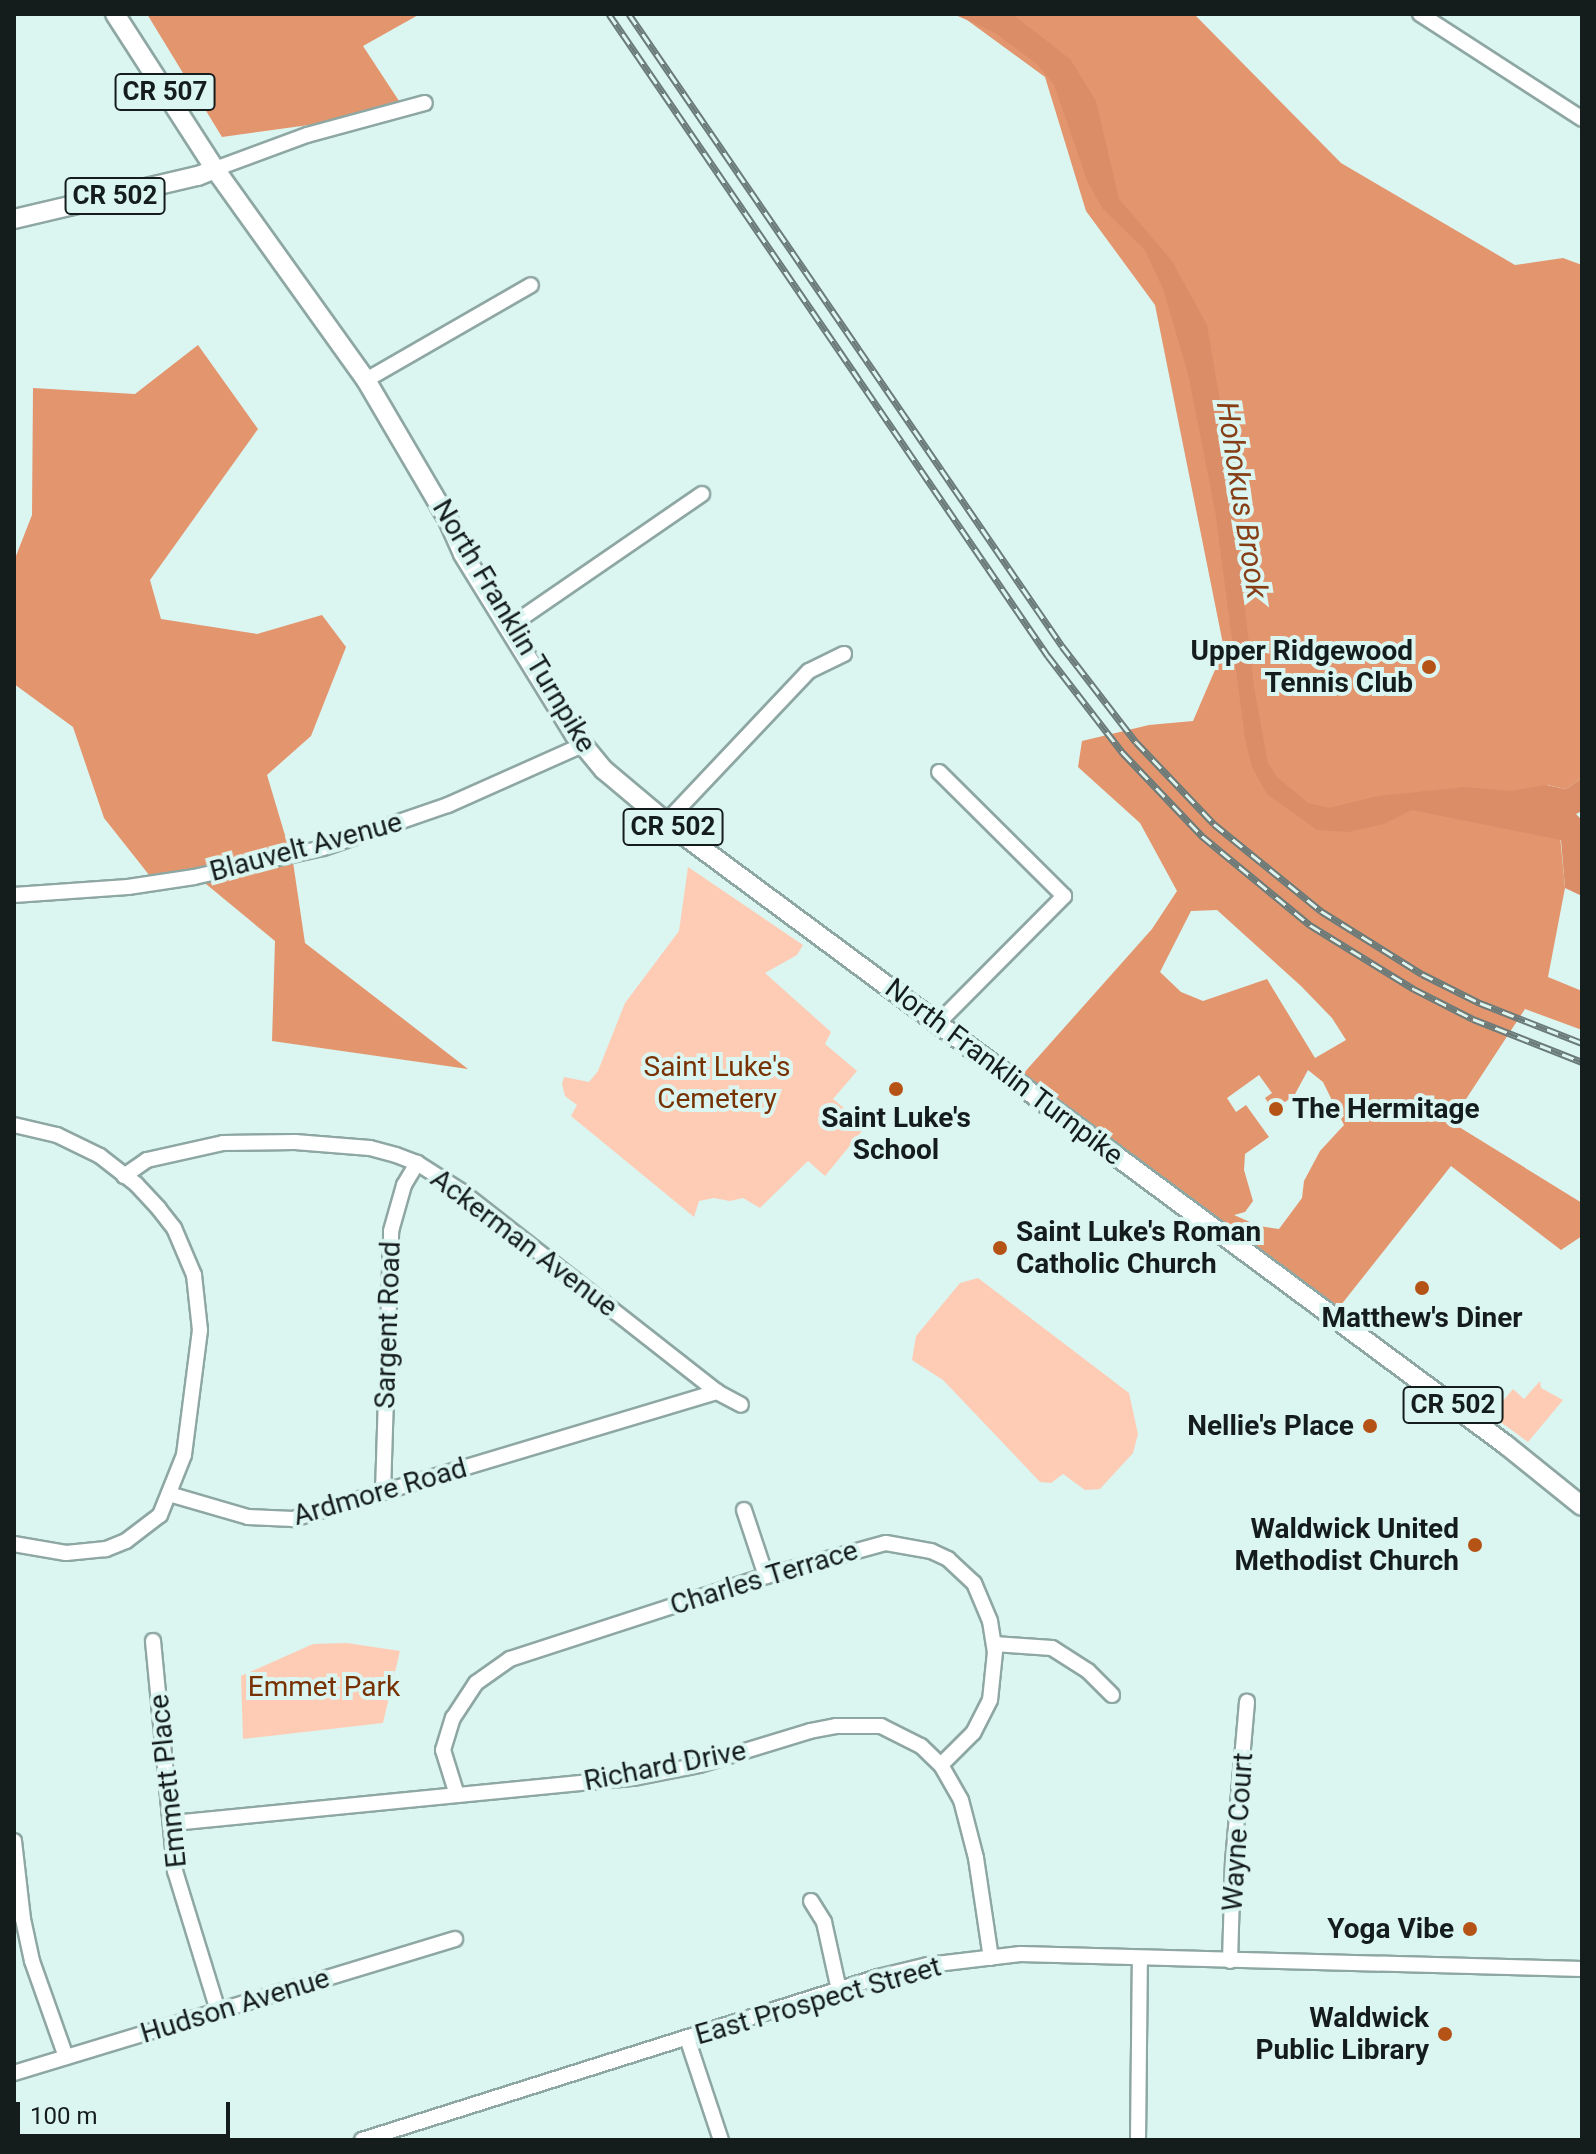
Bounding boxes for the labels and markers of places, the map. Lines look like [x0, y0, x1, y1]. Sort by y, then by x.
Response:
place label: Upper Ridgewood Tennis Club [1191, 634, 1413, 700]
marker: Upper Ridgewood Tennis Club [1420, 658, 1438, 676]
marker: Saint Luke's School [887, 1080, 905, 1098]
place label: The Hermitage [1292, 1092, 1479, 1126]
marker: The Hermitage [1267, 1100, 1285, 1118]
place label: Saint Luke's School [821, 1101, 971, 1167]
place label: Saint Luke's Roman Catholic Church [1016, 1215, 1261, 1281]
marker: Saint Luke's Roman Catholic Church [991, 1239, 1009, 1257]
marker: Matthew's Diner [1413, 1279, 1431, 1297]
place label: Matthew's Diner [1321, 1301, 1523, 1335]
place label: Nellie's Place [1187, 1409, 1354, 1443]
marker: Nellie's Place [1361, 1417, 1379, 1435]
place label: Waldwick United Methodist Church [1234, 1512, 1459, 1578]
marker: Waldwick United Methodist Church [1466, 1536, 1484, 1554]
place label: Yoga Vibe [1327, 1912, 1454, 1946]
marker: Yoga Vibe [1461, 1920, 1479, 1938]
place label: Waldwick Public Library [1255, 2001, 1429, 2067]
marker: Waldwick Public Library [1436, 2025, 1454, 2043]

